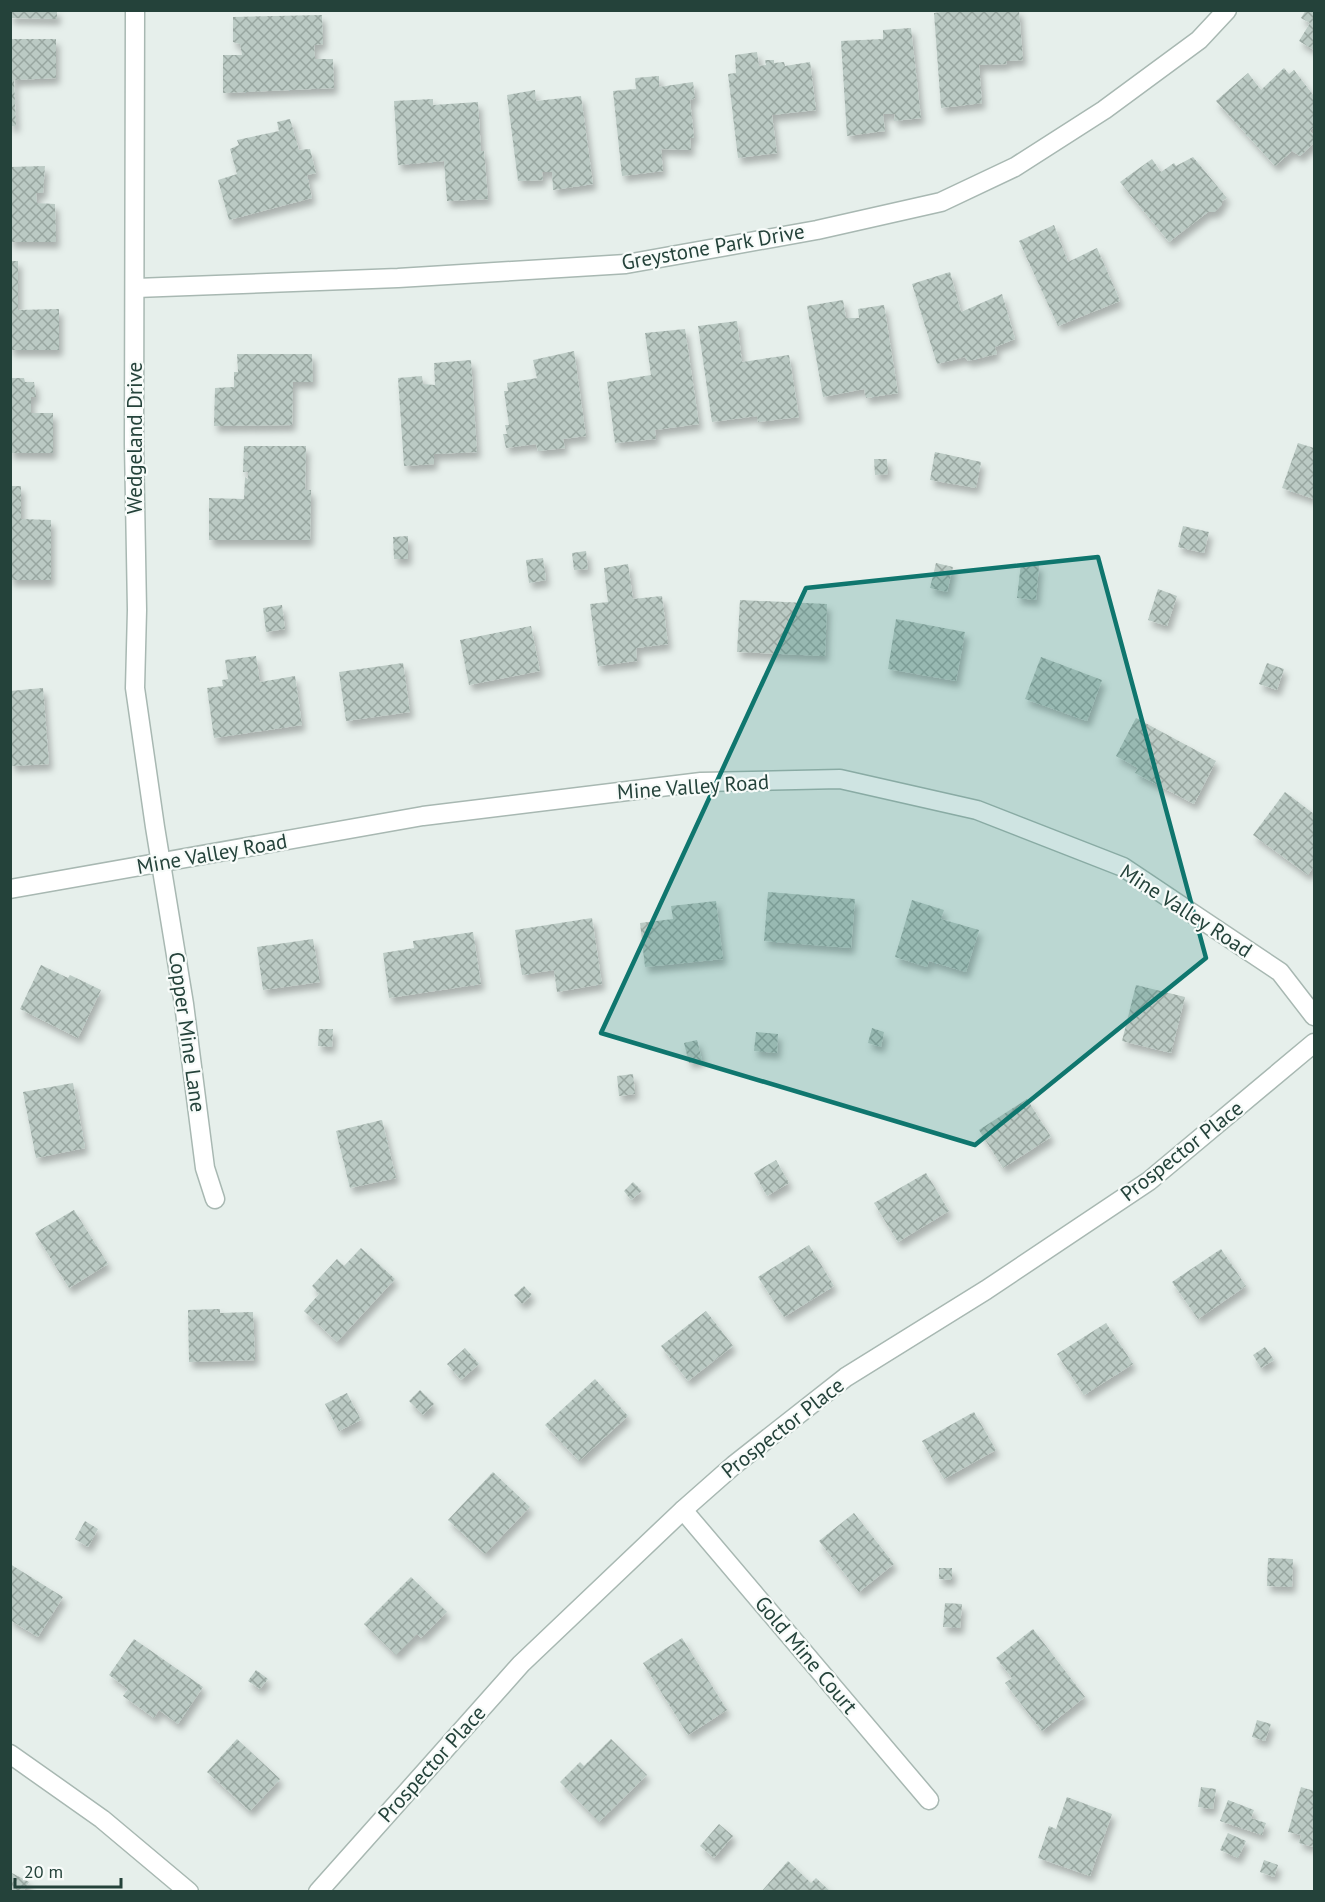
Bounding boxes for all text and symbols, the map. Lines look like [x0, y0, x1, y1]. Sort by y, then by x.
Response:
street label: Greystone Park Drive [619, 217, 807, 276]
street label: Wedgeland Drive [121, 362, 148, 514]
street label: Mine Valley Road [616, 768, 770, 805]
street label: Mine Valley Road [135, 827, 289, 880]
street label: Mine Valley Road [1115, 858, 1257, 963]
street label: Copper Mine Lane [163, 950, 212, 1114]
street label: Prospector Place [1115, 1094, 1248, 1207]
street label: Prospector Place [716, 1371, 849, 1484]
street label: Gold Mine Court [749, 1590, 864, 1719]
street label: Prospector Place [372, 1700, 491, 1828]
scale bar [15, 1851, 122, 1889]
text: 20 m [24, 1860, 63, 1883]

